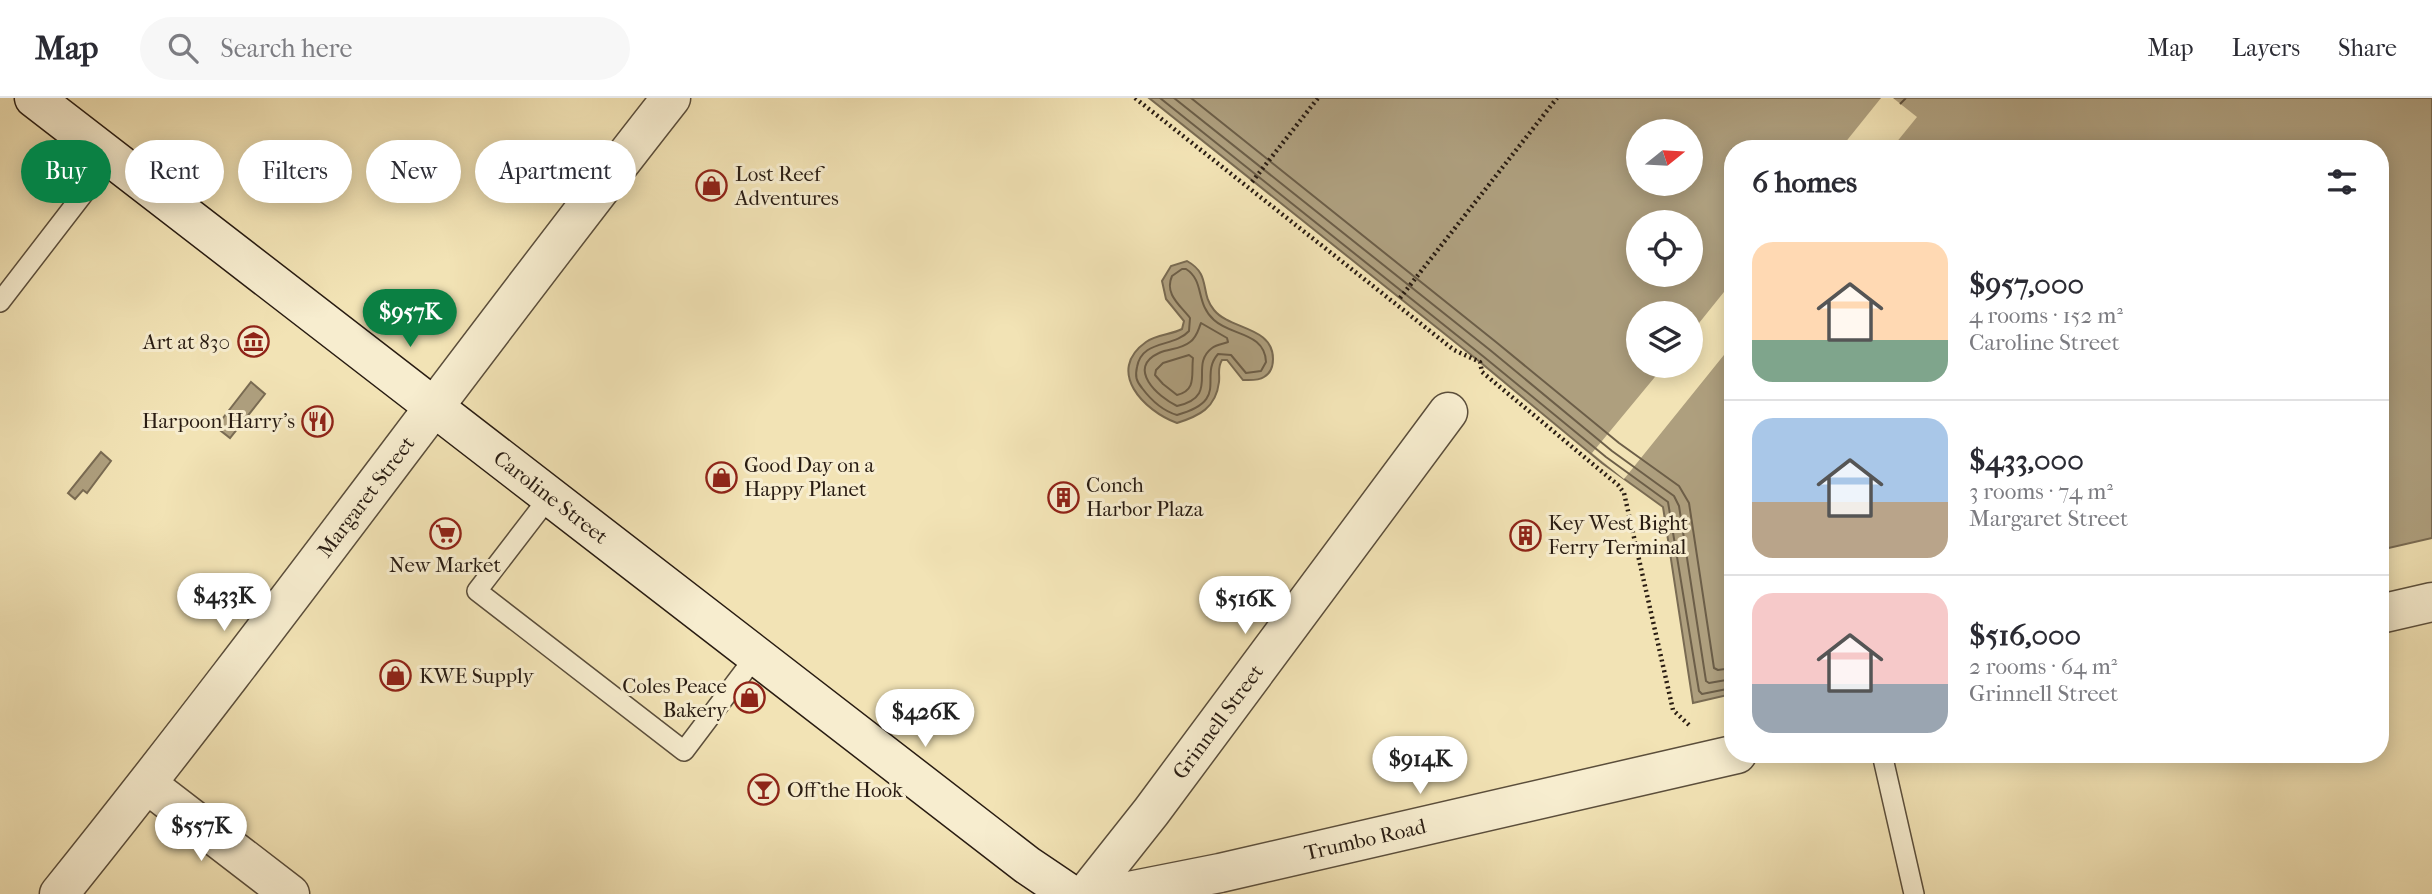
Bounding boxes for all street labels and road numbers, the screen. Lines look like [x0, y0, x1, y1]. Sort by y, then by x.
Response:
street label: Margaret Street [313, 431, 420, 562]
street label: Caroline Street [489, 446, 613, 549]
street label: Grinnell Street [1168, 660, 1269, 784]
street label: Trumbo Road [1302, 814, 1429, 865]

